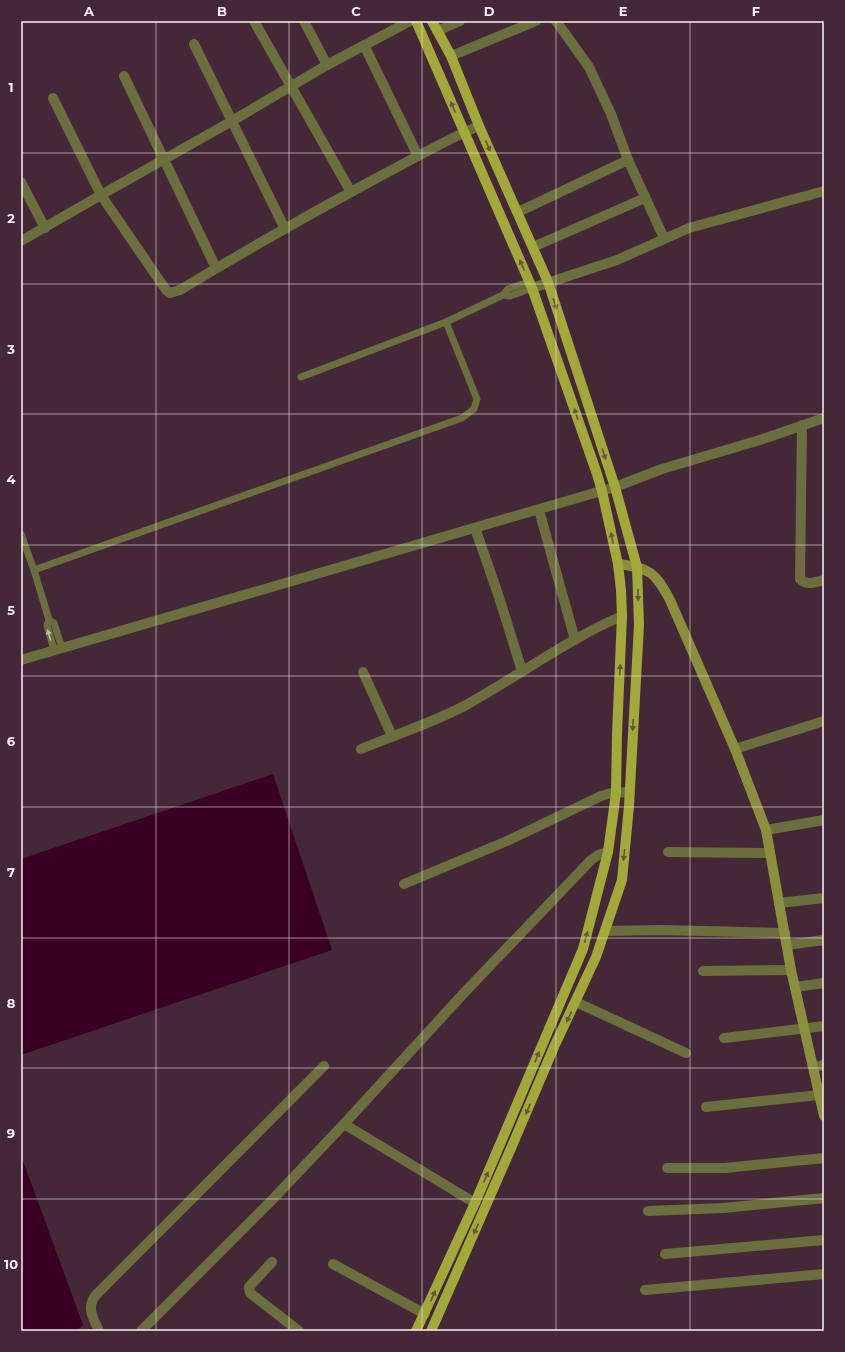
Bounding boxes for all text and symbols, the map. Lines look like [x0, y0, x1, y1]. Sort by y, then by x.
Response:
text: A [83, 3, 95, 19]
text: B [217, 3, 227, 19]
text: C [351, 3, 361, 19]
text: D [484, 3, 495, 19]
text: E [619, 3, 628, 19]
text: F [752, 3, 760, 19]
text: 1 [8, 79, 14, 95]
one-way arrow [450, 101, 456, 113]
one-way arrow [485, 140, 491, 151]
text: 2 [7, 210, 15, 226]
one-way arrow [519, 259, 525, 271]
one-way arrow [552, 298, 558, 310]
text: 3 [6, 341, 15, 357]
one-way arrow [572, 407, 578, 419]
one-way arrow [602, 449, 608, 461]
text: 4 [7, 471, 16, 487]
one-way arrow [609, 532, 615, 544]
one-way arrow [634, 589, 641, 601]
text: 5 [7, 602, 15, 618]
one-way arrow [46, 629, 52, 641]
one-way arrow [616, 664, 623, 676]
one-way arrow [629, 719, 636, 731]
text: 6 [7, 733, 16, 749]
one-way arrow [621, 849, 628, 861]
text: 7 [7, 864, 15, 880]
one-way arrow [583, 931, 589, 943]
text: 8 [7, 995, 16, 1011]
one-way arrow [566, 1011, 572, 1022]
one-way arrow [534, 1051, 540, 1063]
one-way arrow [524, 1104, 530, 1116]
text: 9 [7, 1125, 15, 1141]
one-way arrow [483, 1171, 489, 1183]
one-way arrow [473, 1223, 479, 1234]
text: 10 [4, 1256, 18, 1272]
one-way arrow [430, 1290, 436, 1301]

